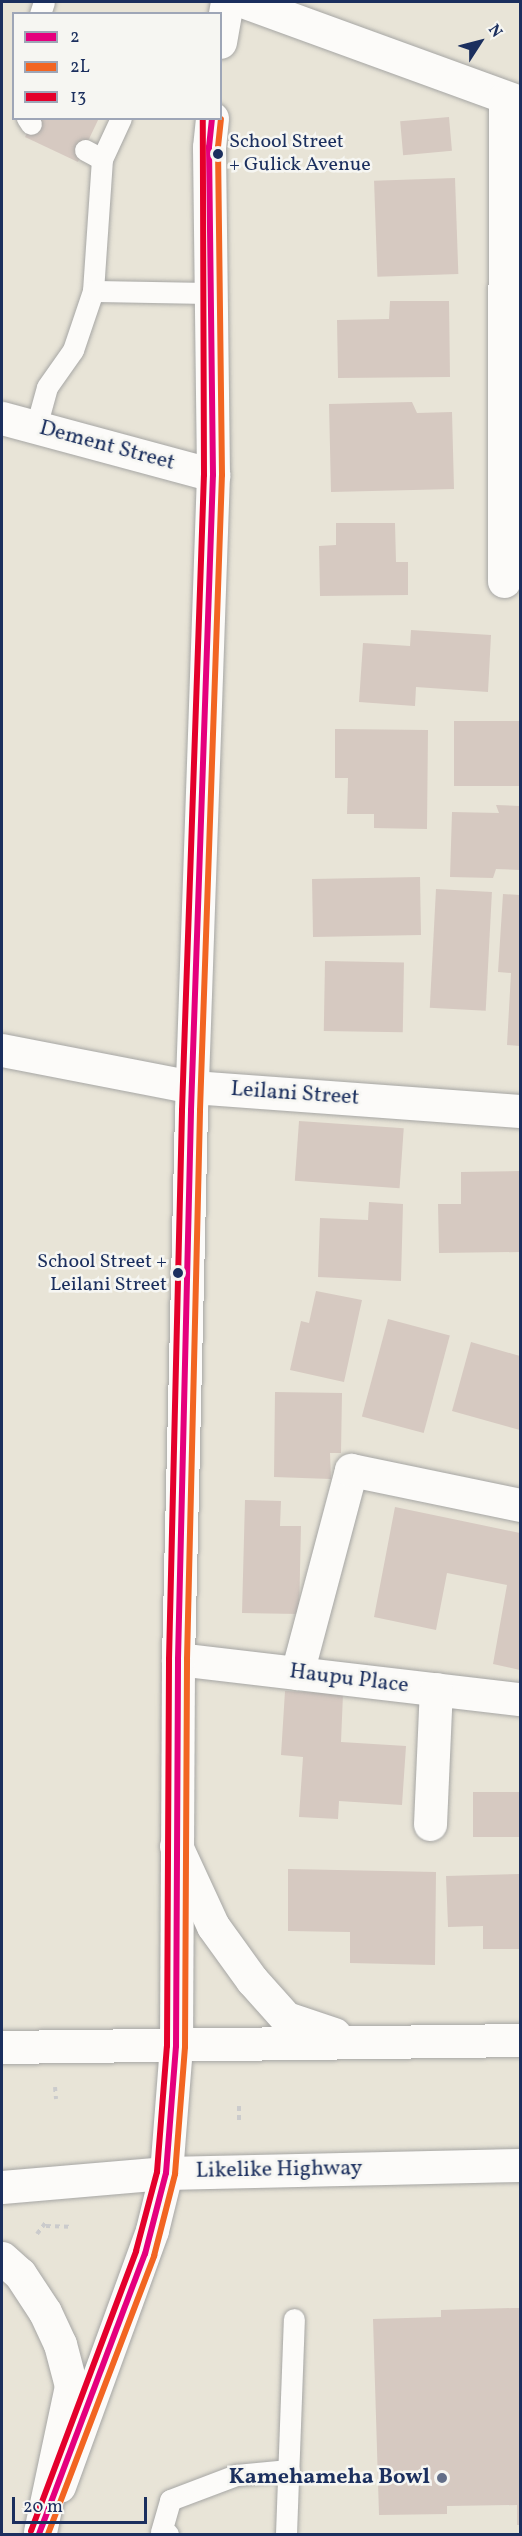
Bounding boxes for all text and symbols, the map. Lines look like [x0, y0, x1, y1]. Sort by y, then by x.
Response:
legend [12, 12, 222, 120]
north arrow [450, 12, 510, 72]
text: N [482, 20, 507, 43]
text: 2 [70, 25, 80, 50]
text: 2L [70, 55, 90, 80]
text: 13 [70, 85, 86, 110]
place label: School Street + Gulick Avenue [229, 130, 371, 177]
marker: School Street + Gulick Avenue [212, 148, 224, 160]
street label: Dement Street [36, 415, 178, 477]
street label: Leilani Street [230, 1076, 360, 1112]
place label: School Street + Leilani Street [37, 1250, 167, 1297]
marker: School Street + Leilani Street [172, 1267, 184, 1279]
street label: Haupu Place [288, 1659, 410, 1699]
street label: Likelike Highway [195, 2155, 363, 2185]
place label: Kamehameha Bowl [229, 2465, 430, 2491]
marker: Kamehameha Bowl [435, 2471, 449, 2485]
scale bar [15, 2485, 150, 2523]
text: 20 m [23, 2495, 63, 2520]

